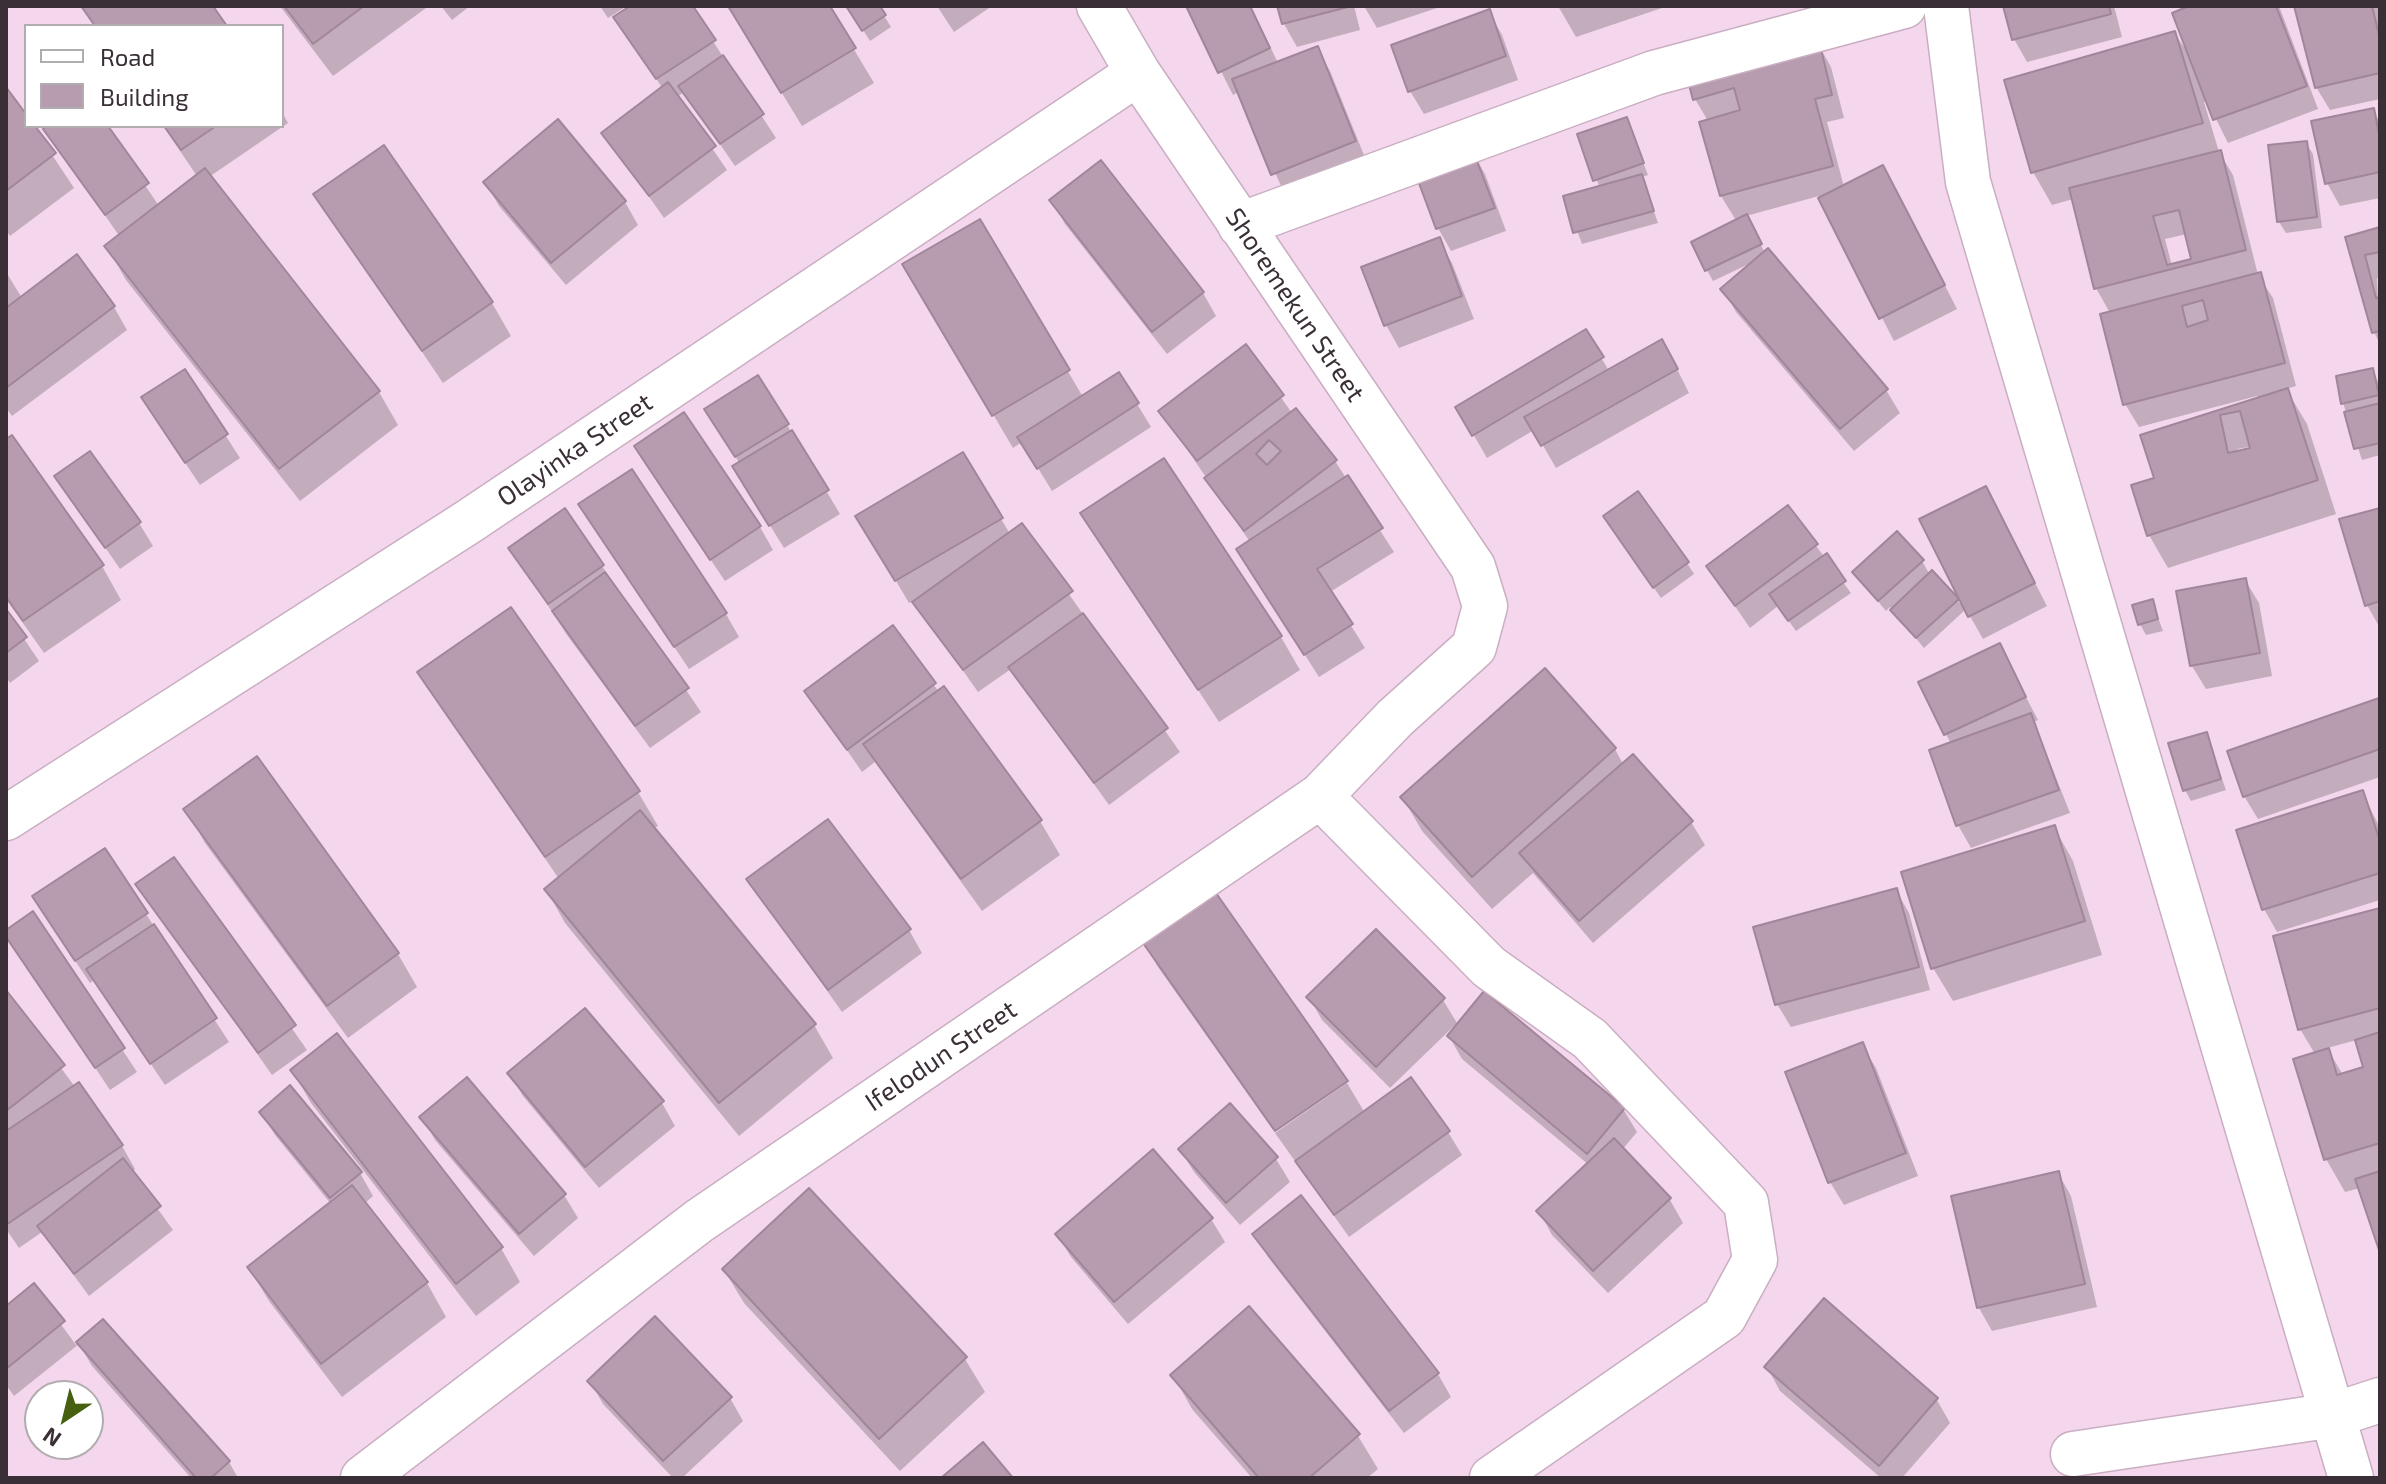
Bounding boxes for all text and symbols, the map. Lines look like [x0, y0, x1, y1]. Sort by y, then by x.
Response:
legend [24, 24, 284, 128]
text: Road [100, 42, 155, 71]
text: Building [100, 82, 189, 111]
street label: Shoremekun Street [1219, 202, 1371, 408]
street label: Olayinka Street [492, 387, 658, 513]
street label: Ifelodun Street [859, 994, 1023, 1118]
north arrow [24, 1380, 104, 1460]
text: N [37, 1423, 65, 1453]

